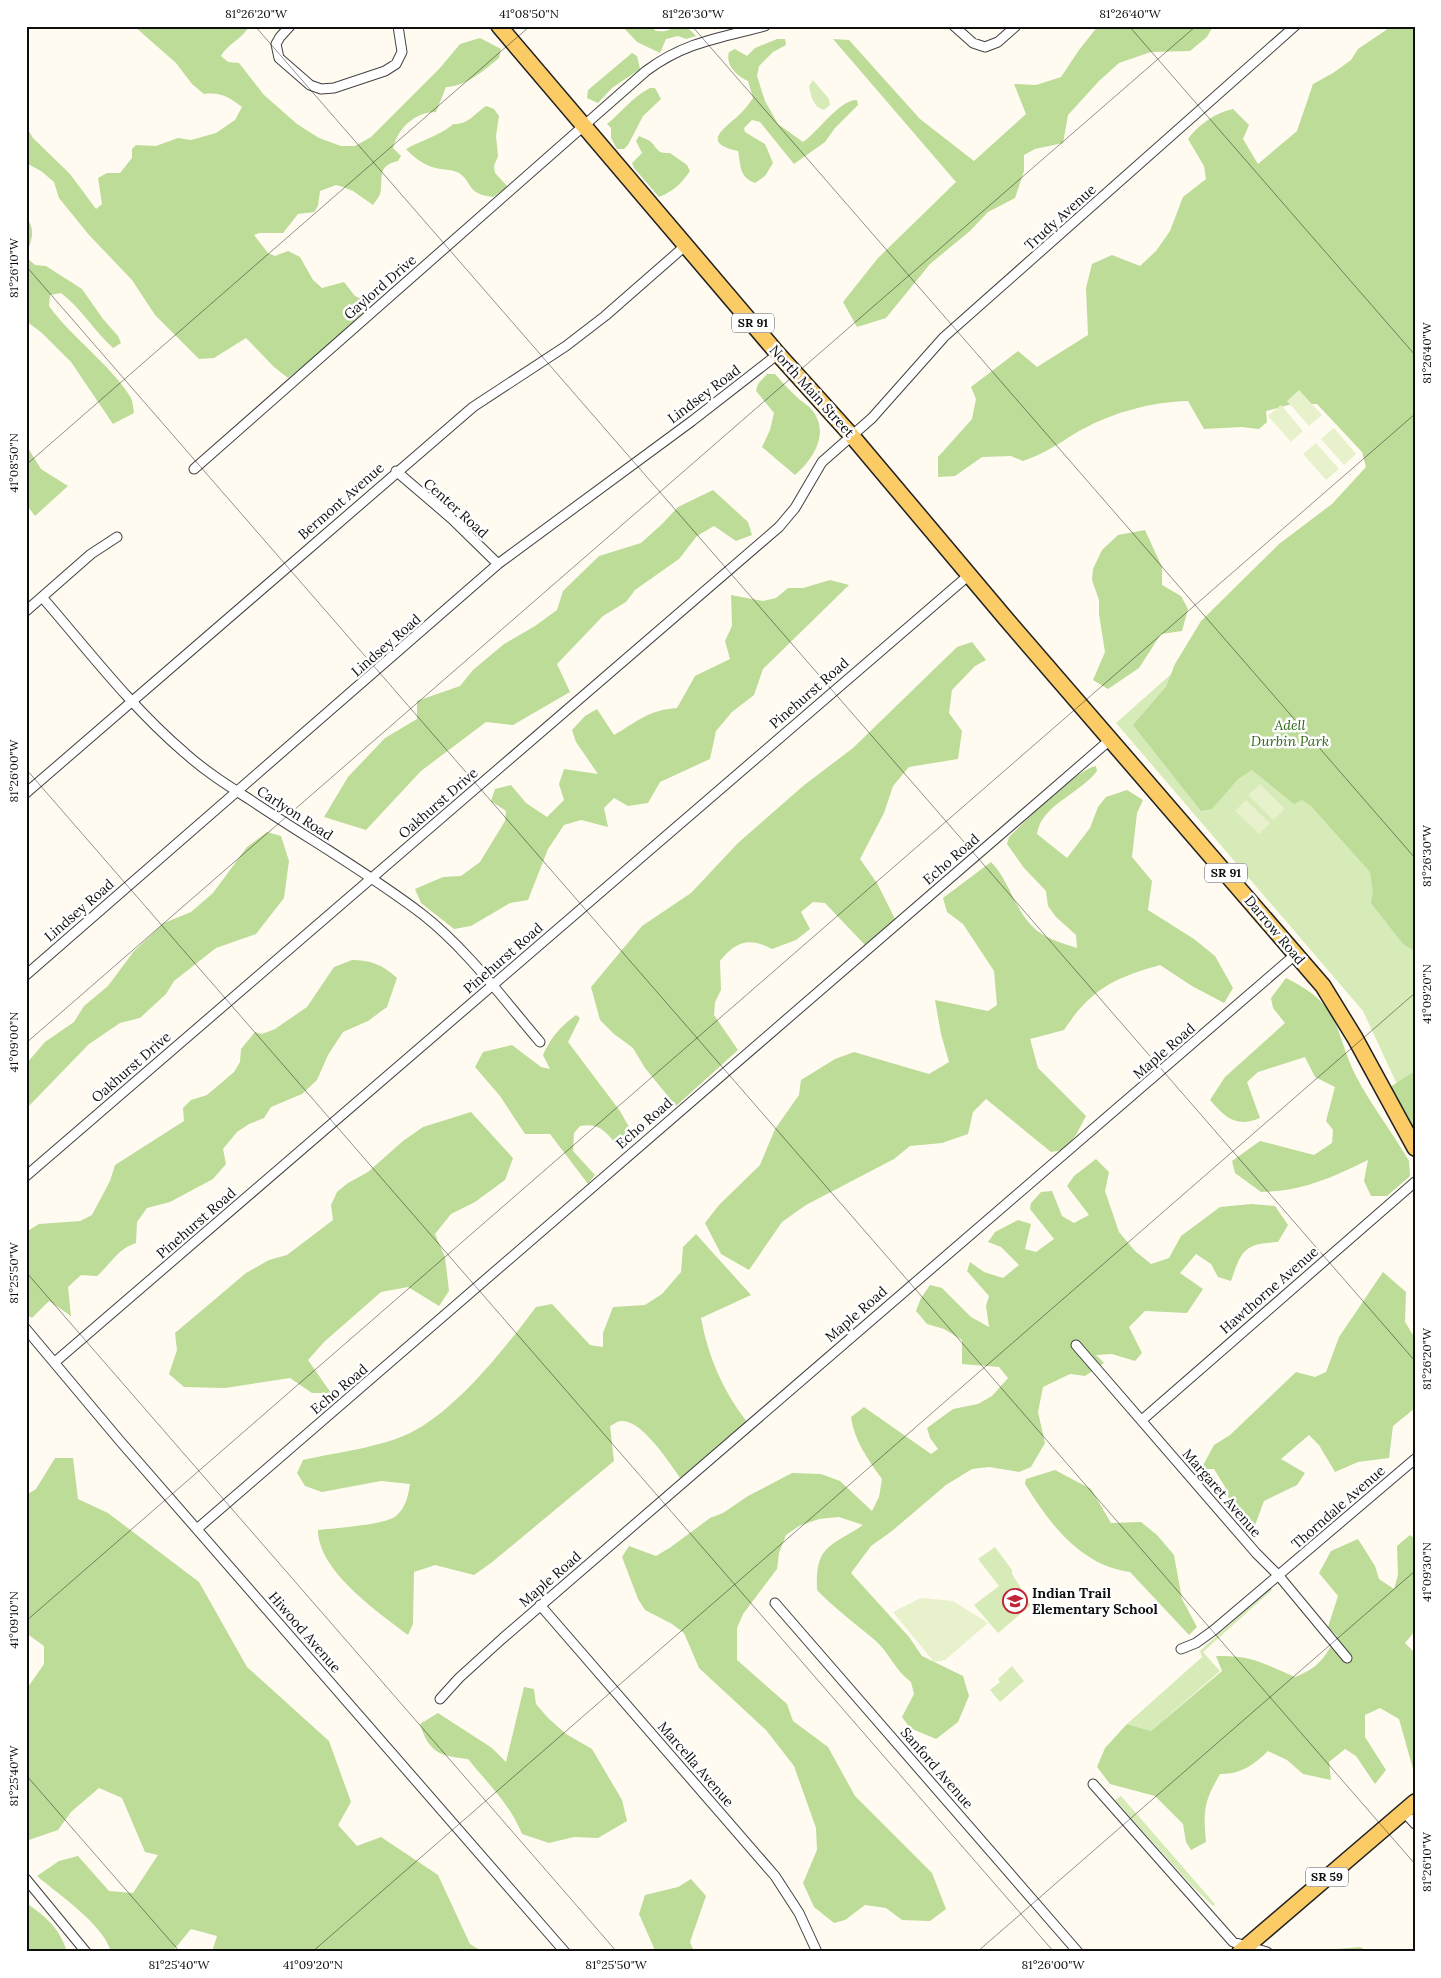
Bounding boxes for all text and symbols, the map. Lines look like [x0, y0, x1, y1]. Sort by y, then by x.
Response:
text: 81°26'20"W [225, 6, 288, 21]
text: 41°08'50"N [499, 6, 559, 21]
text: 81°26'30"W [662, 6, 725, 21]
text: 81°26'40"W [1099, 6, 1162, 21]
street label: Trudy Avenue [1021, 180, 1100, 254]
text: 81°26'10"W [6, 237, 21, 298]
street label: Gaylord Drive [340, 250, 420, 323]
road number: SR 91 [732, 314, 774, 332]
text: 81°26'40"W [1419, 321, 1434, 384]
street label: North Main Street [766, 341, 859, 441]
street label: Lindsey Road [664, 361, 744, 427]
text: 41°08'50"N [6, 433, 21, 493]
street label: Bermont Avenue [294, 458, 388, 543]
street label: Center Road [420, 474, 492, 542]
street label: Lindsey Road [347, 610, 425, 680]
street label: Pinehurst Road [766, 654, 852, 732]
park label: Adell Durbin Park [1251, 716, 1329, 750]
text: 81°26'00"W [6, 739, 21, 802]
street label: Oakhurst Drive [395, 763, 482, 842]
street label: Carlyon Road [254, 782, 336, 844]
text: 81°26'30"W [1419, 824, 1434, 887]
street label: Echo Road [919, 830, 983, 888]
road number: SR 91 [1205, 864, 1247, 882]
street label: Lindsey Road [40, 875, 118, 945]
street label: Darrow Road [1241, 892, 1309, 968]
street label: Pinehurst Road [460, 919, 546, 997]
text: 41°09'20"N [1419, 964, 1434, 1024]
text: 41°09'00"N [6, 1012, 21, 1072]
street label: Maple Road [1129, 1019, 1199, 1083]
street label: Oakhurst Drive [88, 1027, 175, 1106]
street label: Echo Road [612, 1094, 676, 1152]
street label: Pinehurst Road [153, 1184, 239, 1262]
text: 81°25'50"W [6, 1241, 21, 1304]
street label: Hawthorne Avenue [1216, 1242, 1322, 1338]
street label: Maple Road [821, 1282, 891, 1346]
text: 81°26'20"W [1419, 1327, 1434, 1390]
street label: Echo Road [307, 1360, 371, 1418]
street label: Margaret Avenue [1179, 1445, 1266, 1541]
street label: Thorndale Avenue [1287, 1461, 1389, 1553]
text: 41°09'30"N [1419, 1542, 1434, 1602]
street label: Maple Road [515, 1547, 585, 1611]
place label: Indian Trail Elementary School [1032, 1584, 1158, 1618]
street label: Hiwood Avenue [265, 1588, 345, 1677]
school or university icon: Indian Trail Elementary School [1002, 1588, 1028, 1614]
text: 41°09'10"N [6, 1591, 21, 1649]
street label: Marcella Avenue [654, 1718, 738, 1811]
street label: Sanford Avenue [897, 1724, 978, 1813]
text: 81°25'40"W [6, 1744, 21, 1806]
text: 81°26'10"W [1419, 1831, 1434, 1892]
road number: SR 59 [1306, 1868, 1348, 1886]
text: 81°25'40"W [149, 1957, 211, 1972]
text: 41°09'20"N [283, 1957, 343, 1972]
text: 81°25'50"W [585, 1957, 648, 1972]
text: 81°26'00"W [1022, 1957, 1085, 1972]

